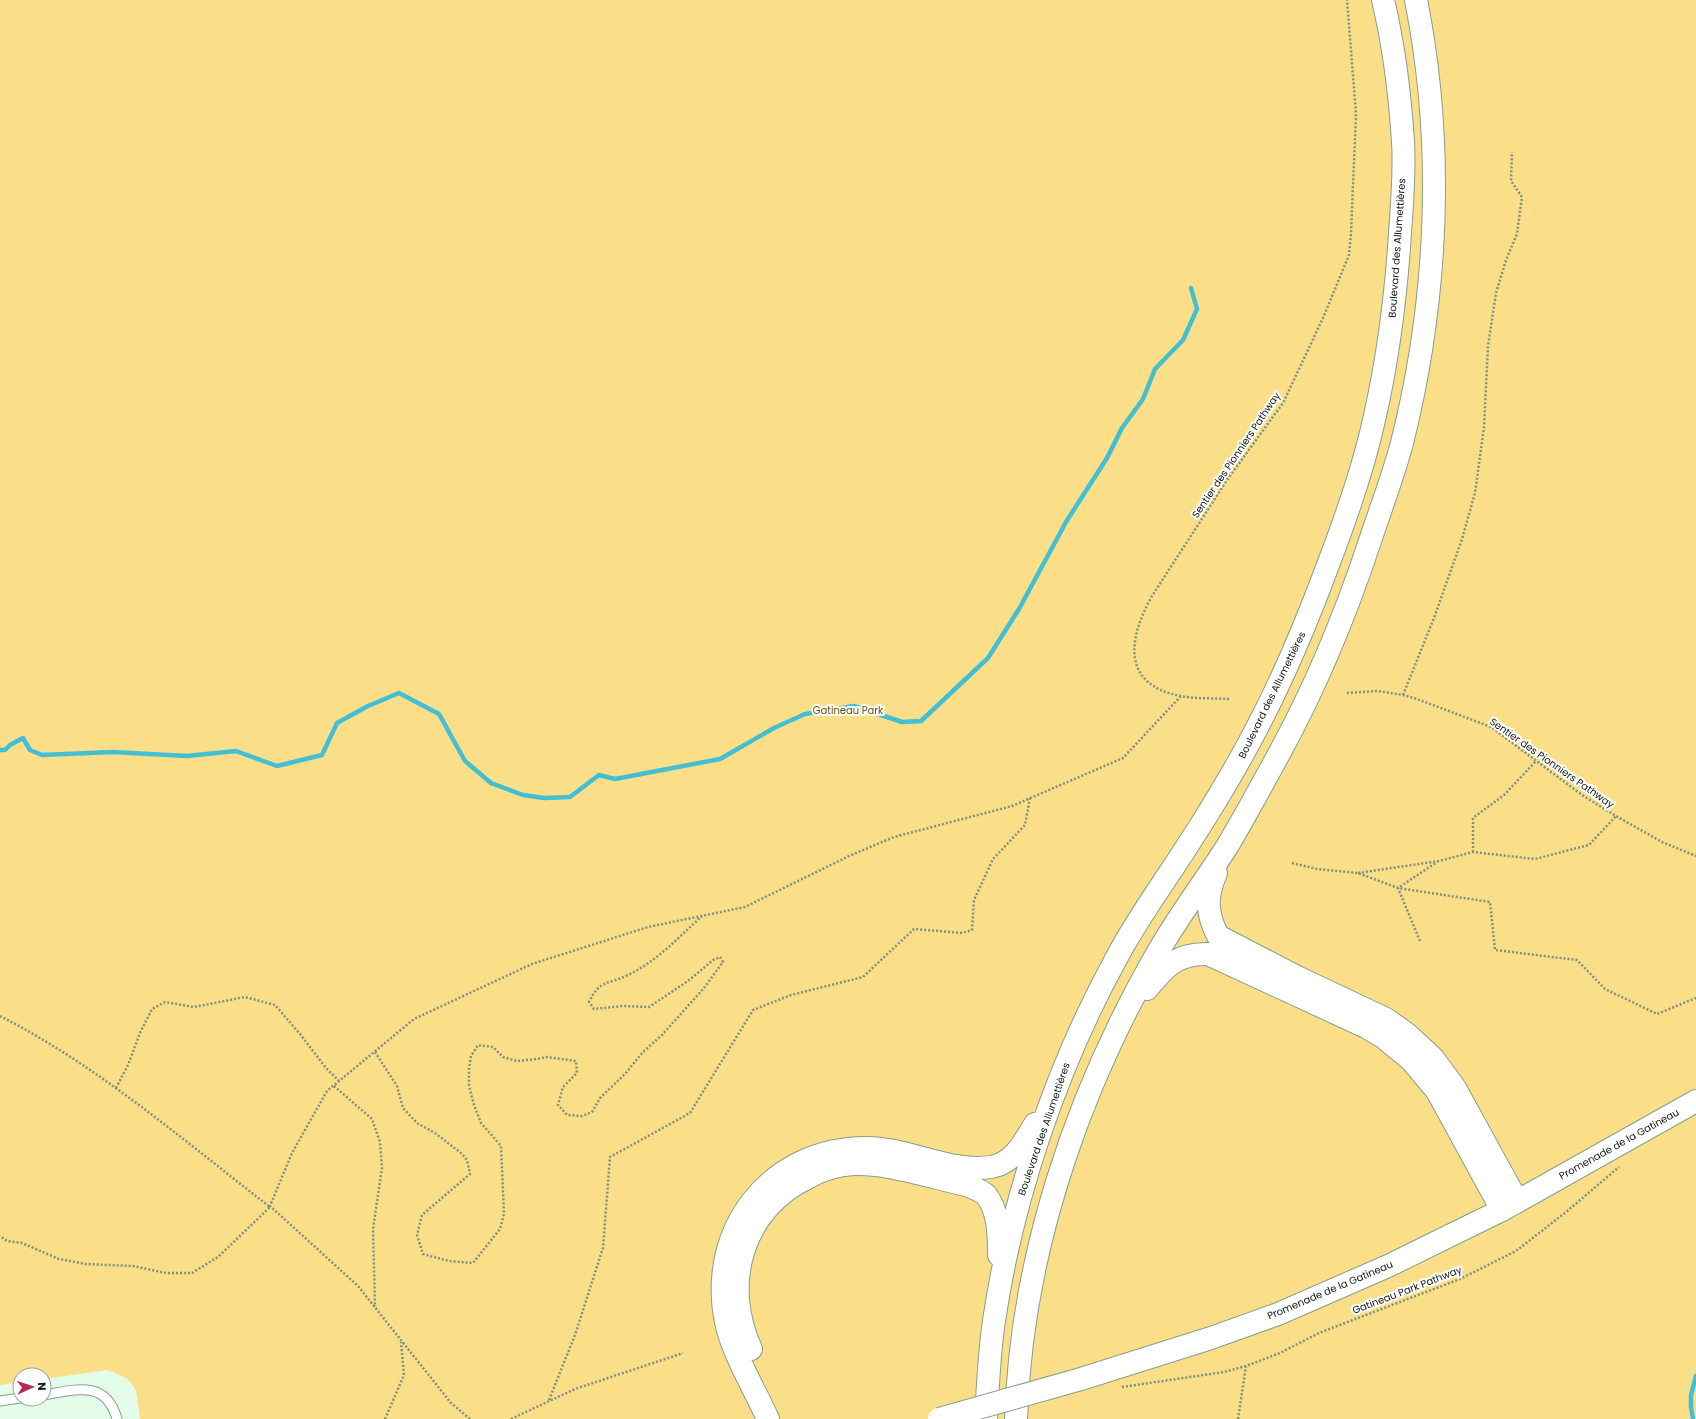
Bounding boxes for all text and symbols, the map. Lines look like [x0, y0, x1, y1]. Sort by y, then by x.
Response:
street label: Boulevard des Allumettières [1385, 178, 1409, 318]
street label: Sentier des Pionniers Pathway [1188, 389, 1284, 521]
street label: Boulevard des Allumettières [1235, 629, 1309, 761]
park label: Gatineau Park [813, 703, 884, 718]
street label: Sentier des Pionniers Pathway [1487, 714, 1618, 812]
street label: Boulevard des Allumettières [1014, 1061, 1074, 1197]
street label: Promenade de la Gatineau [1556, 1105, 1682, 1183]
street label: Promenade de la Gatineau [1265, 1257, 1395, 1323]
street label: Gatineau Park Pathway [1350, 1262, 1464, 1318]
north arrow [12, 1367, 52, 1407]
text: N [34, 1382, 50, 1391]

